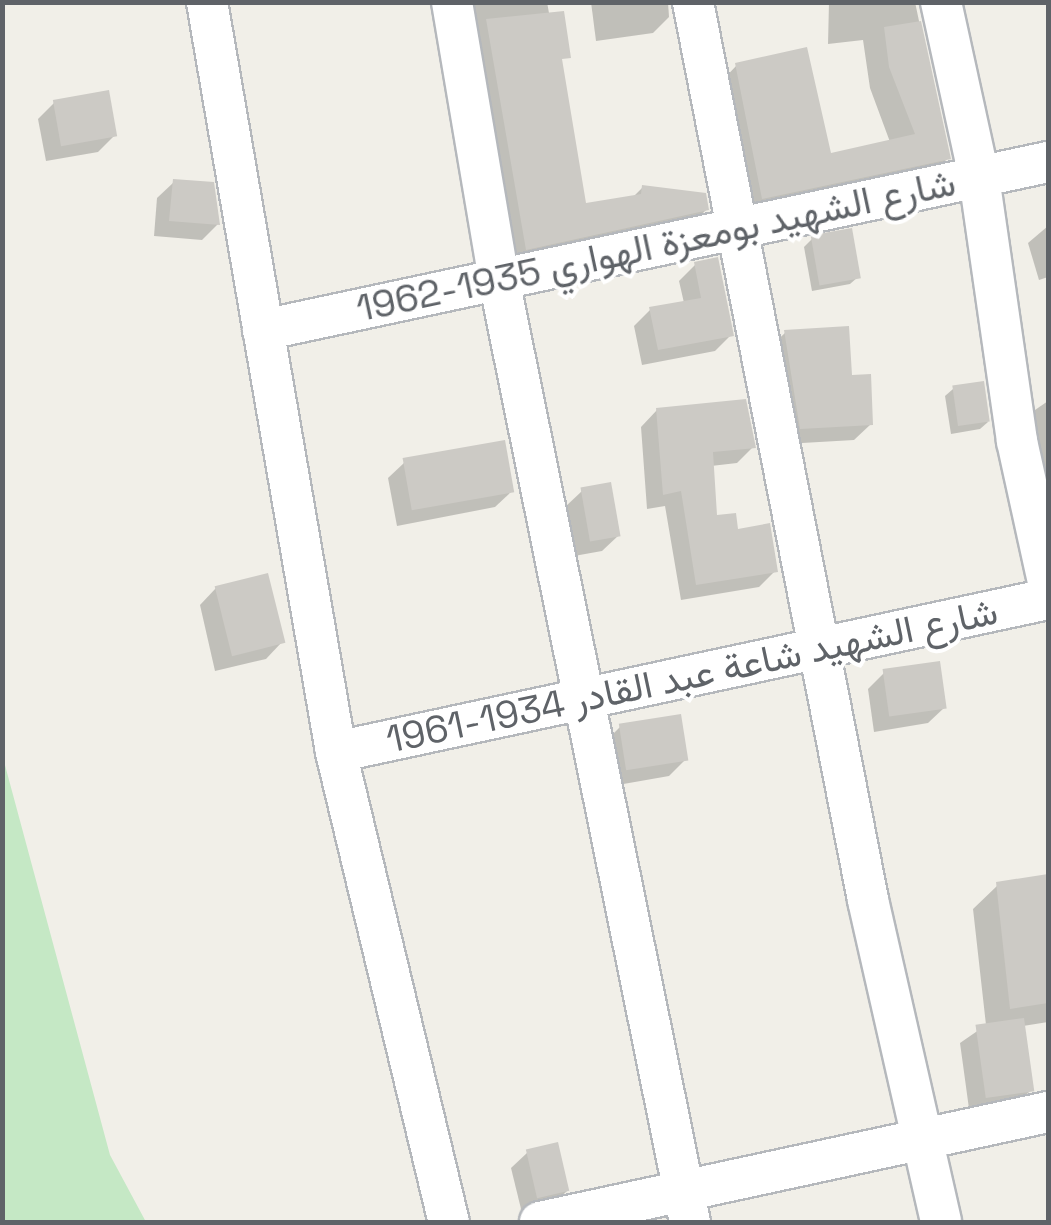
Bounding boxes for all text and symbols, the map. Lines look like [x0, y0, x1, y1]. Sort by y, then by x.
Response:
street label: شارع الشهيد بومعزة الهواري 1935-1962 [352, 160, 960, 332]
street label: شارع الشهيد شاعة عبد القادر 1934-1961 [382, 589, 1002, 763]

